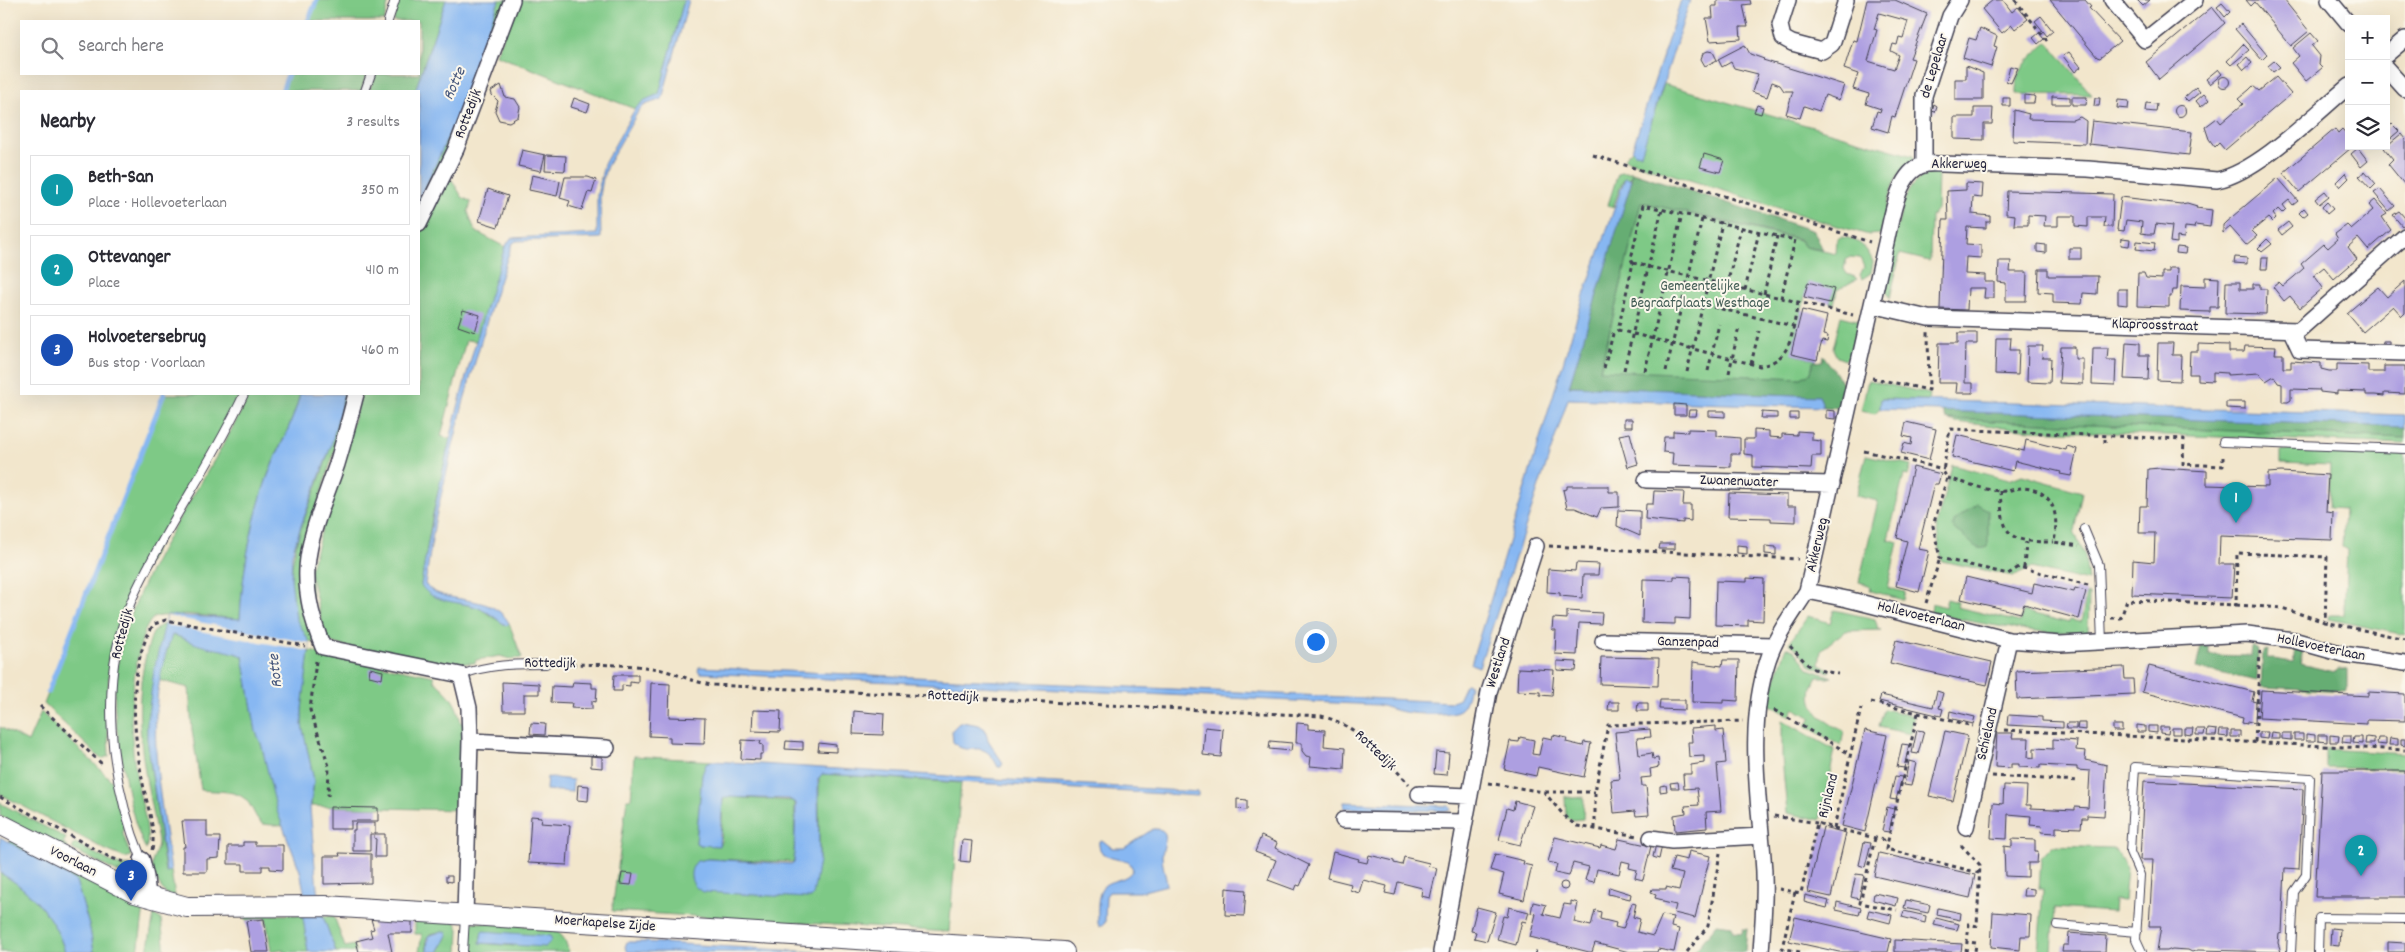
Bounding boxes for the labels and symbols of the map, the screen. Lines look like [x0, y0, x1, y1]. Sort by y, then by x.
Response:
street label: de Lepelaar [1915, 31, 1955, 101]
water label: Rotte [438, 63, 473, 104]
street label: Rottedijk [449, 86, 489, 142]
street label: Akkerweg [1931, 154, 1987, 176]
park label: Gemeentelijke Begraafplaats Westhage [1630, 276, 1770, 315]
street label: Klaproosstraat [2111, 313, 2199, 339]
street label: Zwanenwater [1700, 470, 1779, 494]
pin: 1 [2220, 482, 2252, 523]
street label: Akkerweg [1801, 515, 1835, 575]
street label: Hollevoeterlaan [1875, 595, 1967, 639]
street label: Rottedijk [106, 606, 140, 662]
street label: Hollevoeterlaan [2275, 628, 2367, 668]
your location [1303, 629, 1329, 655]
street label: Ganzenpad [1657, 631, 1719, 655]
street label: Westland [1481, 635, 1517, 691]
water label: Rotte [263, 652, 289, 689]
street label: Rottedijk [524, 653, 576, 675]
street label: Rottedijk [927, 685, 979, 709]
street label: Schieland [1971, 705, 2005, 763]
street label: Rottedijk [1349, 725, 1401, 777]
street label: Rijnland [1813, 771, 1845, 821]
pin: 2 [2345, 835, 2377, 876]
street label: Voorlaan [45, 841, 101, 883]
pin: 3 [115, 860, 147, 901]
street label: Moerkapelse Zijde [554, 909, 657, 939]

